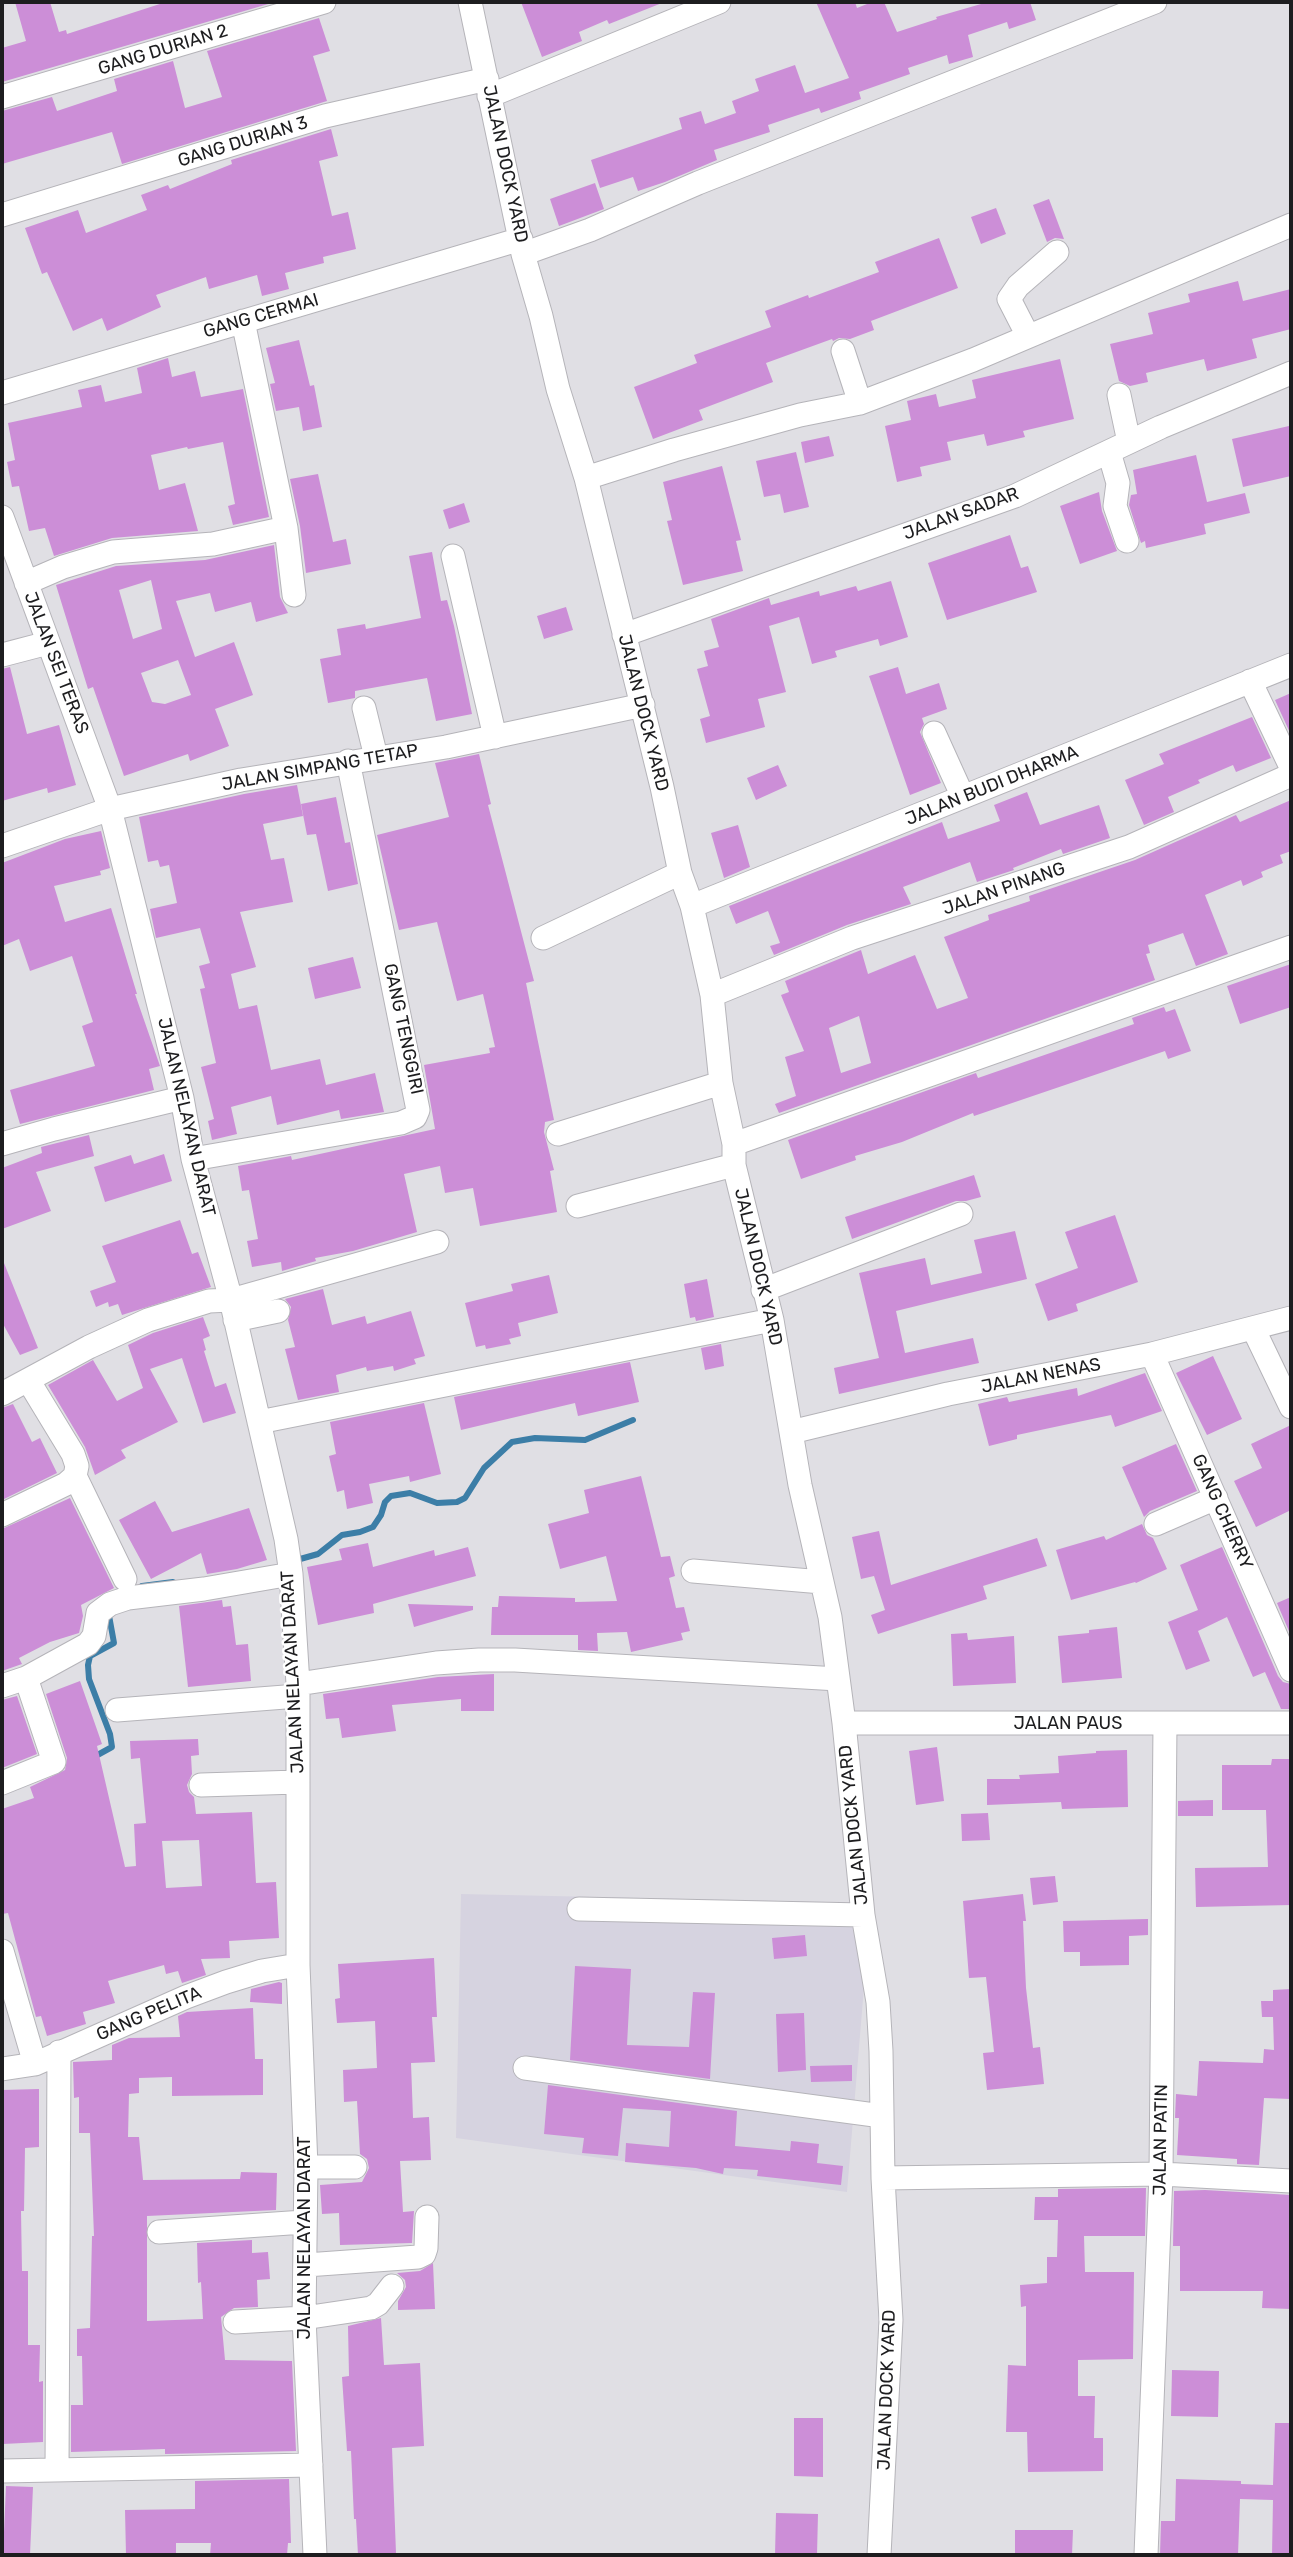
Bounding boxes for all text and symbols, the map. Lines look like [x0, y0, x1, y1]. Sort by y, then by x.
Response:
street label: GANG DURIAN 2 [96, 20, 230, 80]
street label: JALAN DOCK YARD [478, 83, 532, 245]
street label: GANG DURIAN 3 [175, 112, 311, 172]
street label: GANG CERMAI [201, 289, 321, 343]
street label: JALAN SADAR [900, 483, 1022, 545]
street label: JALAN SEI TERAS [19, 589, 93, 737]
street label: JALAN DOCK YARD [613, 632, 673, 794]
street label: JALAN SIMPANG TETAP [220, 740, 420, 796]
street label: JALAN BUDI DHARMA [903, 741, 1081, 831]
street label: JALAN PINANG [940, 858, 1068, 920]
street label: GANG TENGGIRI [379, 962, 427, 1096]
street label: JALAN NELAYAN DARAT [153, 1016, 219, 1218]
street label: JALAN DOCK YARD [729, 1186, 787, 1348]
street label: JALAN NENAS [979, 1354, 1103, 1398]
street label: GANG CHERRY [1187, 1451, 1257, 1573]
street label: JALAN NELAYAN DARAT [277, 1570, 309, 1774]
street label: JALAN PAUS [1014, 1713, 1122, 1735]
street label: JALAN DOCK YARD [835, 1744, 873, 1906]
street label: GANG PELITA [93, 1982, 205, 2046]
street label: JALAN PATIN [1149, 2084, 1173, 2196]
street label: JALAN NELAYAN DARAT [294, 2136, 316, 2340]
street label: JALAN DOCK YARD [873, 2309, 901, 2471]

